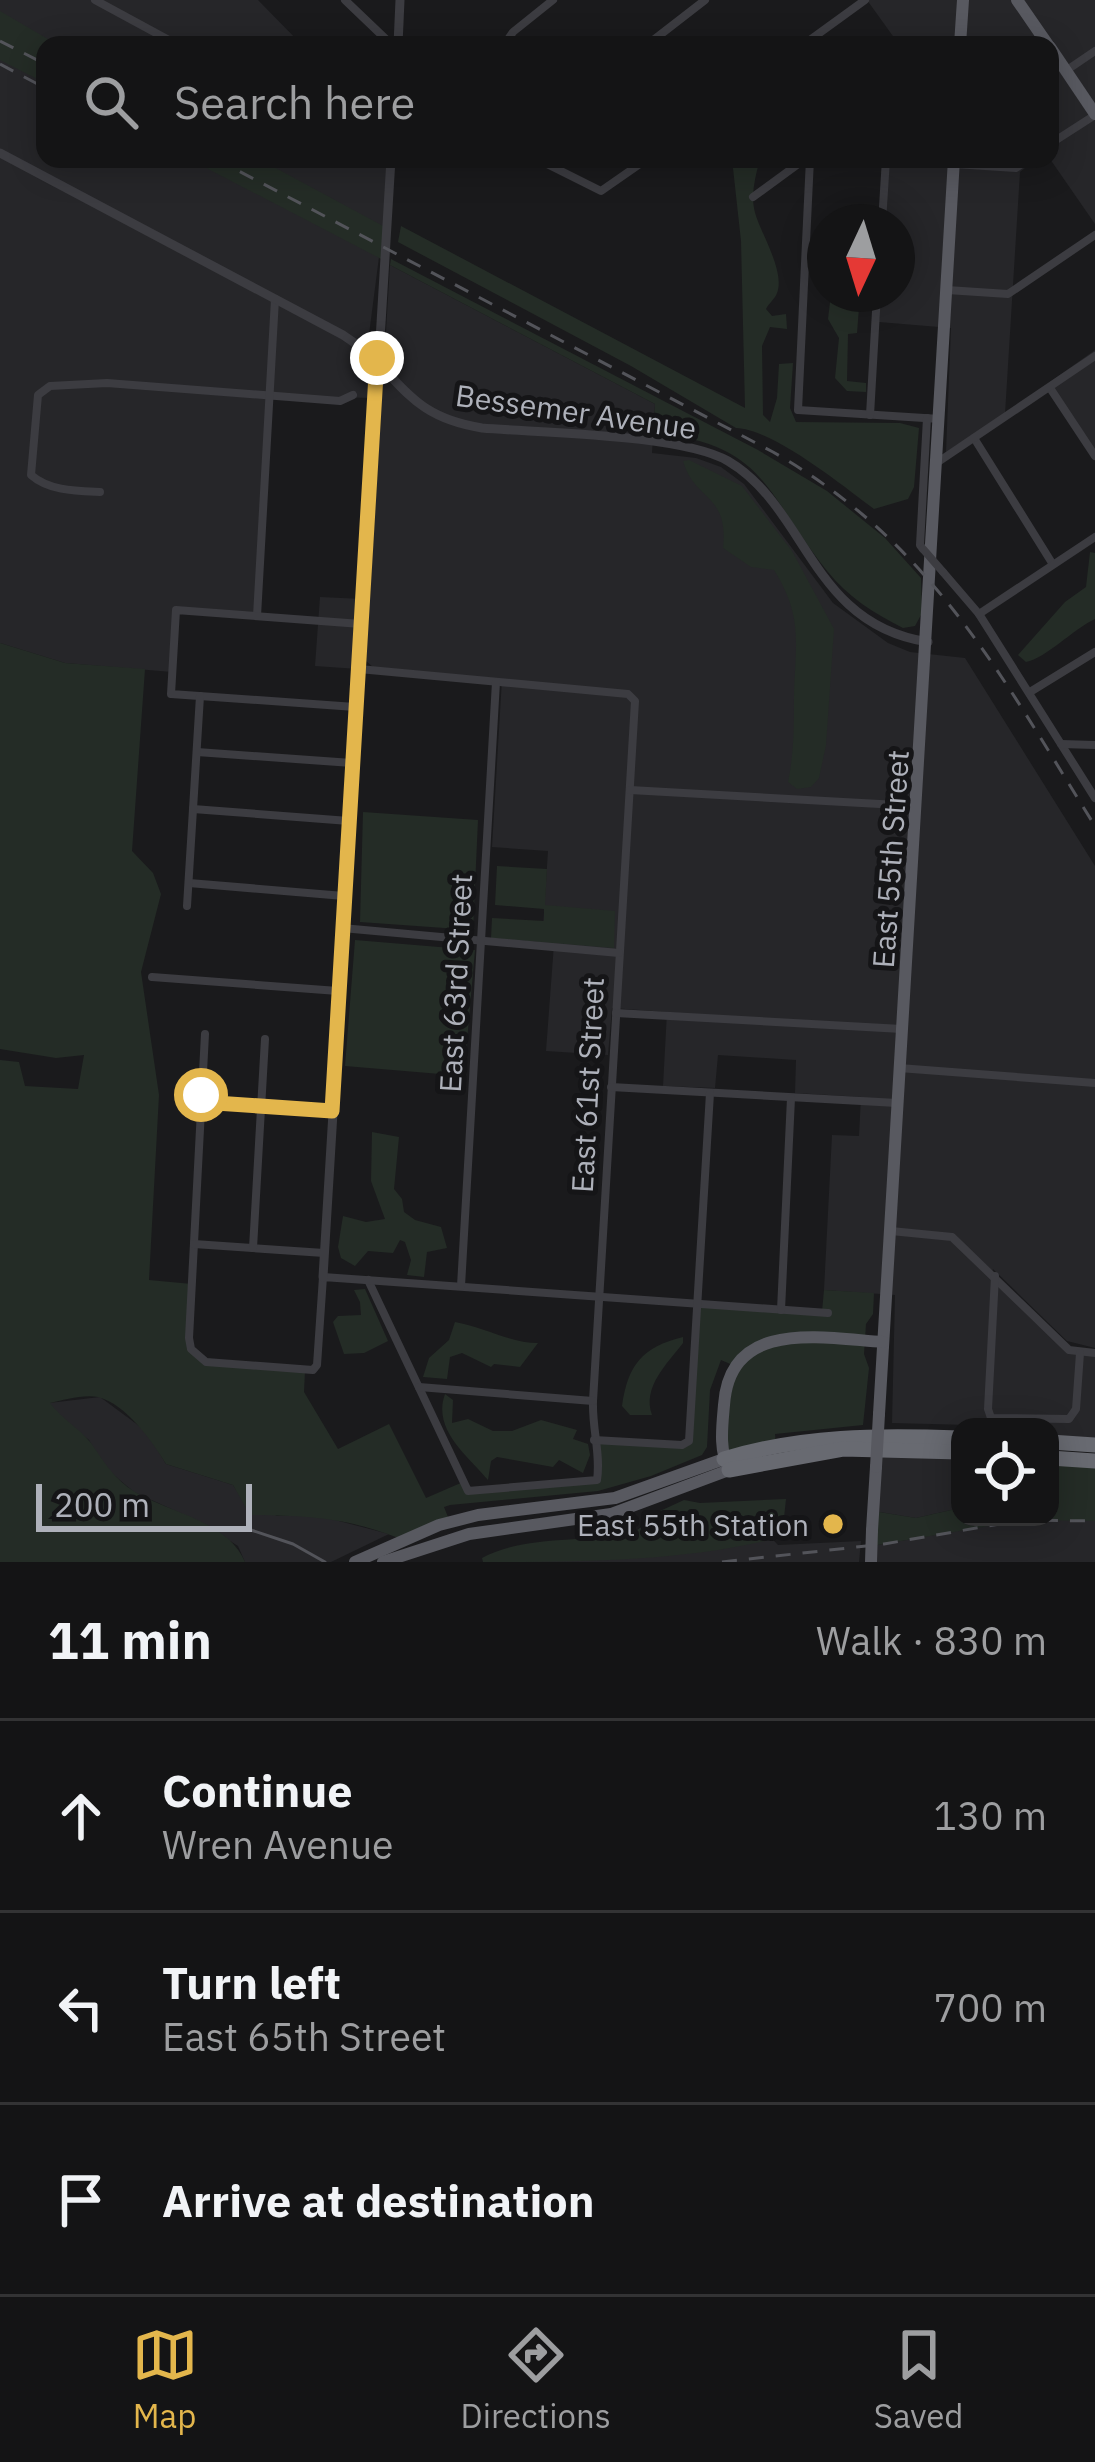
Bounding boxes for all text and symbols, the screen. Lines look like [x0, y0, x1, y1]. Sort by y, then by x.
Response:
search box [36, 36, 1059, 168]
icon: search [78, 69, 144, 135]
text: Search here [174, 73, 415, 131]
north arrow [807, 204, 915, 312]
route end [350, 331, 404, 385]
street label: Bessemer Avenue [453, 375, 699, 447]
street label: East 55th Street [863, 749, 917, 969]
street label: East 63rd Street [430, 873, 480, 1093]
street label: East 61st Street [562, 976, 612, 1194]
route start [174, 1068, 228, 1122]
map controls [951, 1418, 1059, 1526]
button: locate [951, 1418, 1059, 1526]
scale bar [36, 1478, 252, 1531]
text: 200 m [54, 1483, 150, 1526]
place label: East 55th Station [577, 1505, 809, 1544]
marker: East 55th Station [820, 1511, 846, 1537]
text: 11 min [48, 1607, 212, 1673]
text: Walk · 830 m [816, 1615, 1047, 1666]
text: Continue [162, 1761, 353, 1819]
icon: ahead [48, 1783, 114, 1849]
text: 130 m [934, 1790, 1047, 1841]
text: Wren Avenue [162, 1819, 393, 1870]
text: Turn left [162, 1953, 341, 2011]
icon: left [48, 1975, 114, 2041]
text: 700 m [934, 1982, 1047, 2033]
text: East 65th Street [162, 2011, 446, 2062]
icon: arrive [48, 2167, 114, 2233]
text: Arrive at destination [162, 2171, 595, 2229]
tab: Map [132, 2322, 198, 2437]
tab: Directions [461, 2322, 611, 2437]
tab: Saved [874, 2322, 963, 2437]

